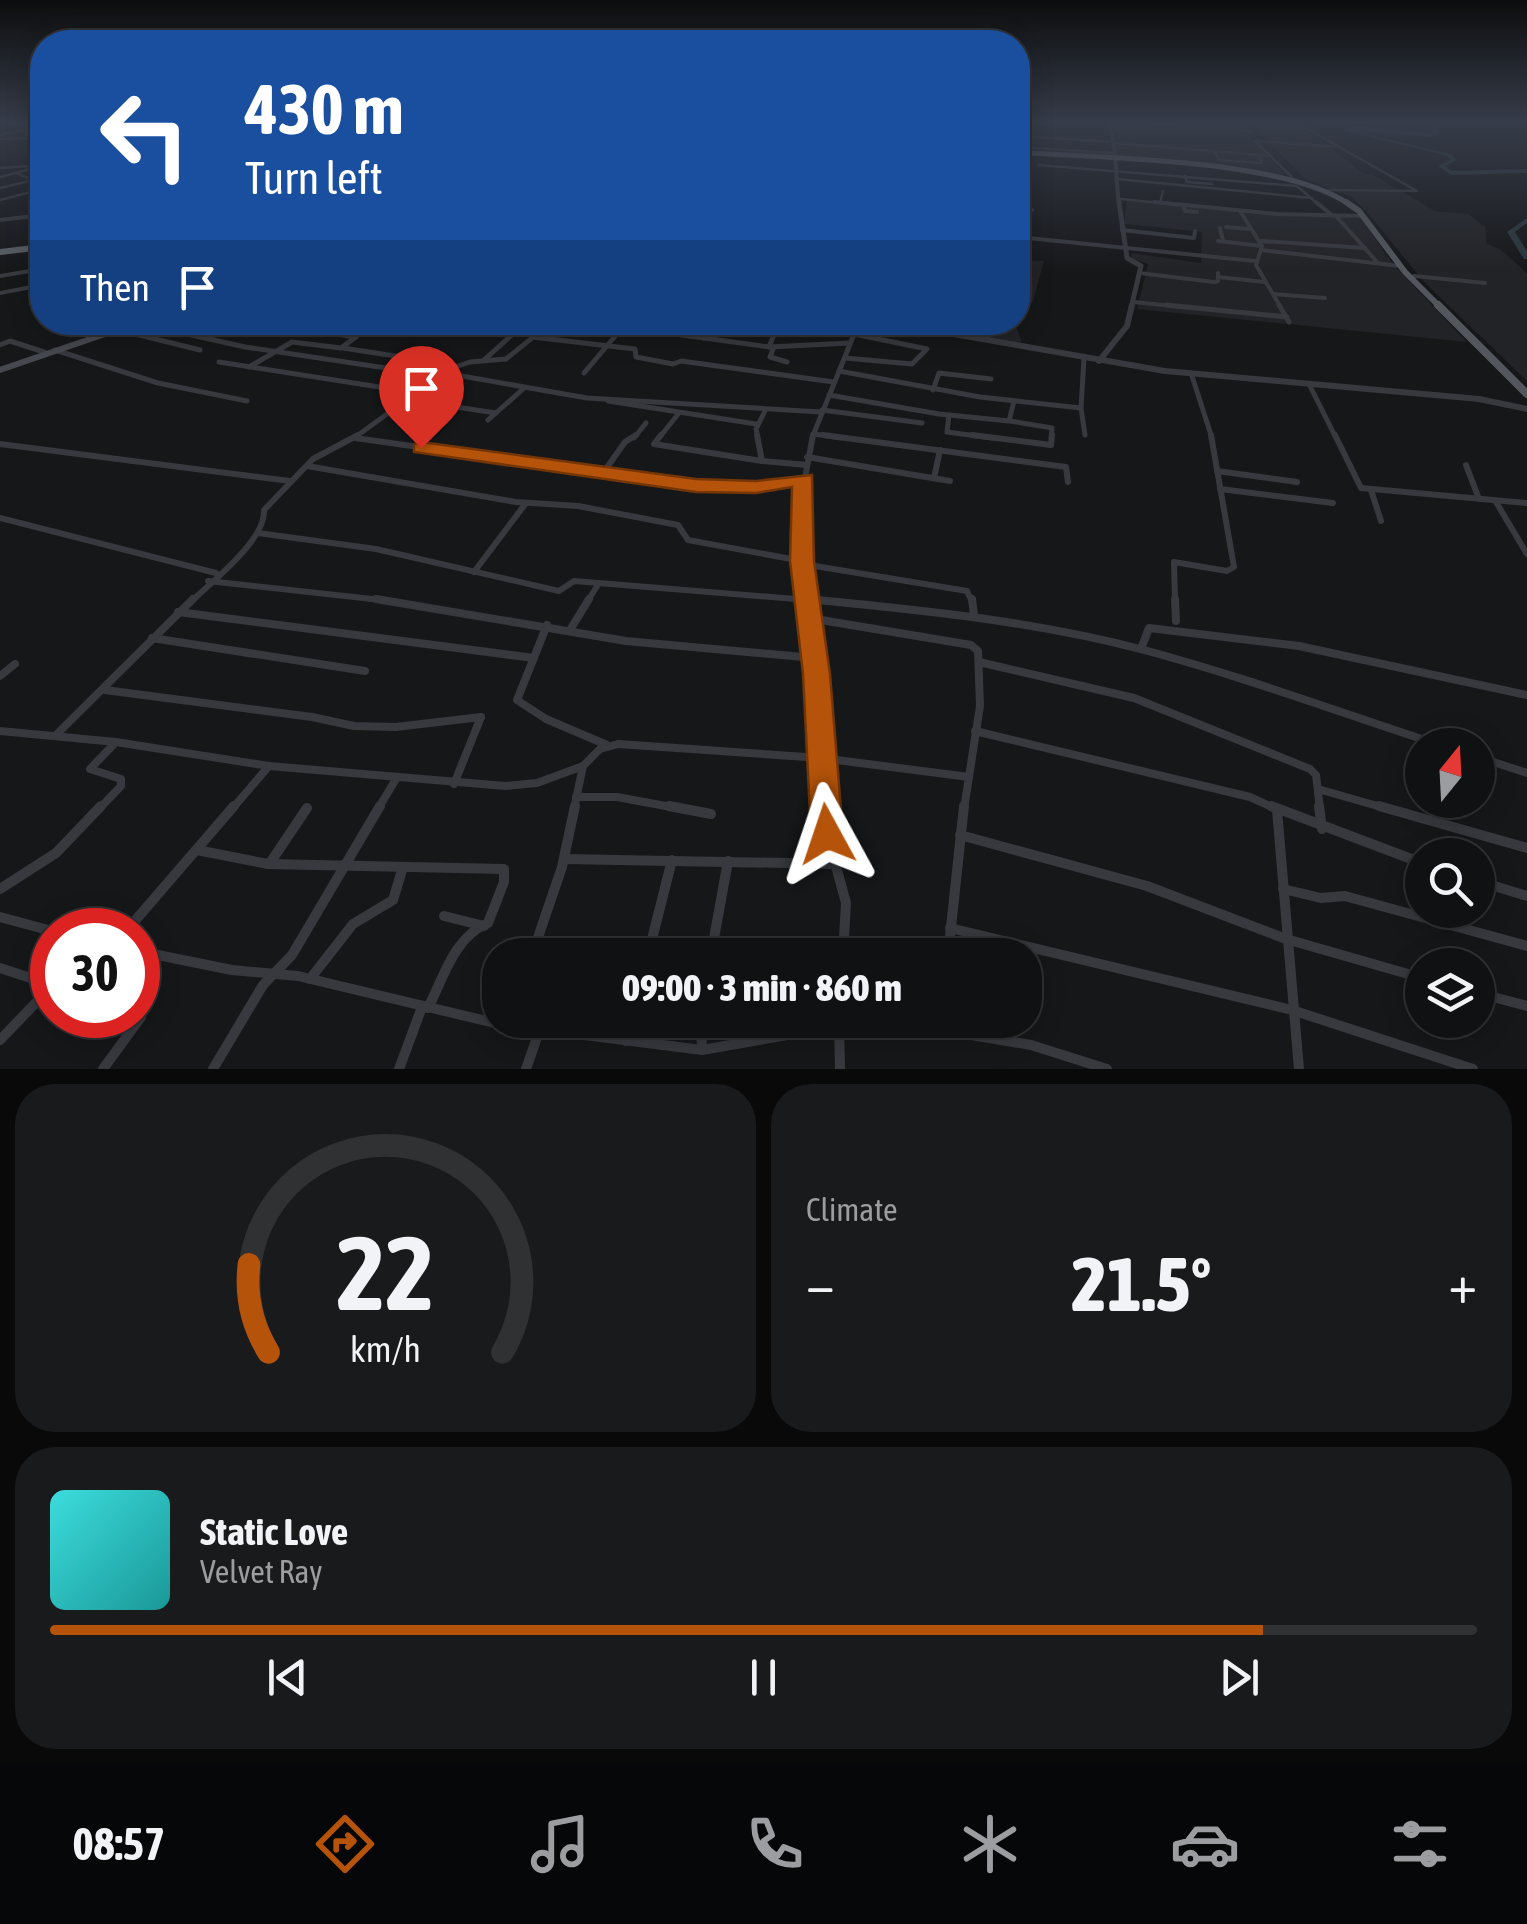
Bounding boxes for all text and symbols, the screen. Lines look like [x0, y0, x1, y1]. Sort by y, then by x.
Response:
text: 430 m [245, 69, 404, 149]
icon: left [80, 70, 210, 200]
text: Turn left [245, 152, 383, 204]
icon: arrive [170, 260, 225, 315]
text: Then [80, 266, 150, 309]
pin [379, 346, 464, 449]
icon: arrive [394, 361, 449, 416]
north arrow [1405, 728, 1495, 818]
map controls [1405, 728, 1495, 1038]
position arrow [775, 782, 879, 886]
button: search [1405, 838, 1495, 928]
speed limit sign: 30 [30, 908, 160, 1038]
button: layers [1405, 948, 1495, 1038]
text: 09:00 · 3 min · 860 m [622, 966, 902, 1009]
text: Climate [806, 1191, 898, 1228]
text: 22 [337, 1213, 434, 1332]
text: 21.5° [1072, 1241, 1211, 1327]
text: − [806, 1252, 835, 1315]
text: + [1448, 1252, 1477, 1315]
text: km/h [350, 1329, 421, 1370]
text: Static Love [200, 1510, 348, 1553]
text: Velvet Ray [200, 1553, 322, 1590]
icon: previous [260, 1650, 315, 1705]
icon: pause [736, 1650, 791, 1705]
icon: next [1212, 1650, 1267, 1705]
icon: directions [310, 1809, 380, 1879]
icon: music [525, 1809, 595, 1879]
icon: phone [740, 1809, 810, 1879]
icon: climate [955, 1809, 1025, 1879]
icon: car [1170, 1809, 1240, 1879]
icon: filters [1385, 1809, 1455, 1879]
text: 08:57 [72, 1818, 165, 1870]

